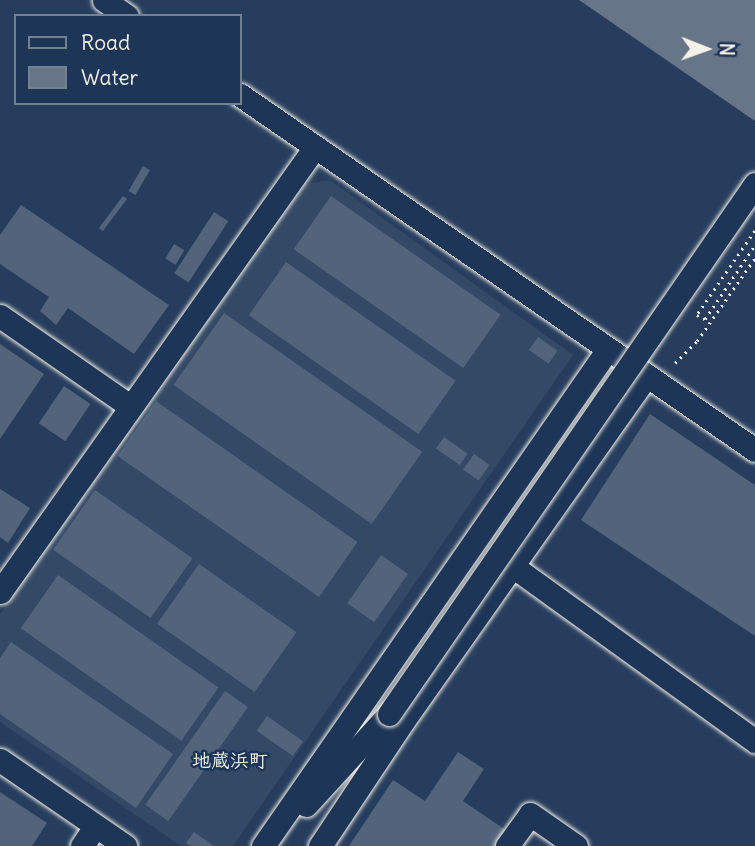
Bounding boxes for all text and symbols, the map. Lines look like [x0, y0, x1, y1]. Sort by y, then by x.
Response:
legend [14, 14, 242, 105]
north arrow [671, 14, 741, 84]
text: Road [81, 29, 130, 56]
text: N [715, 43, 739, 56]
text: Water [81, 64, 138, 91]
district label: 地蔵浜町 [192, 750, 268, 772]

